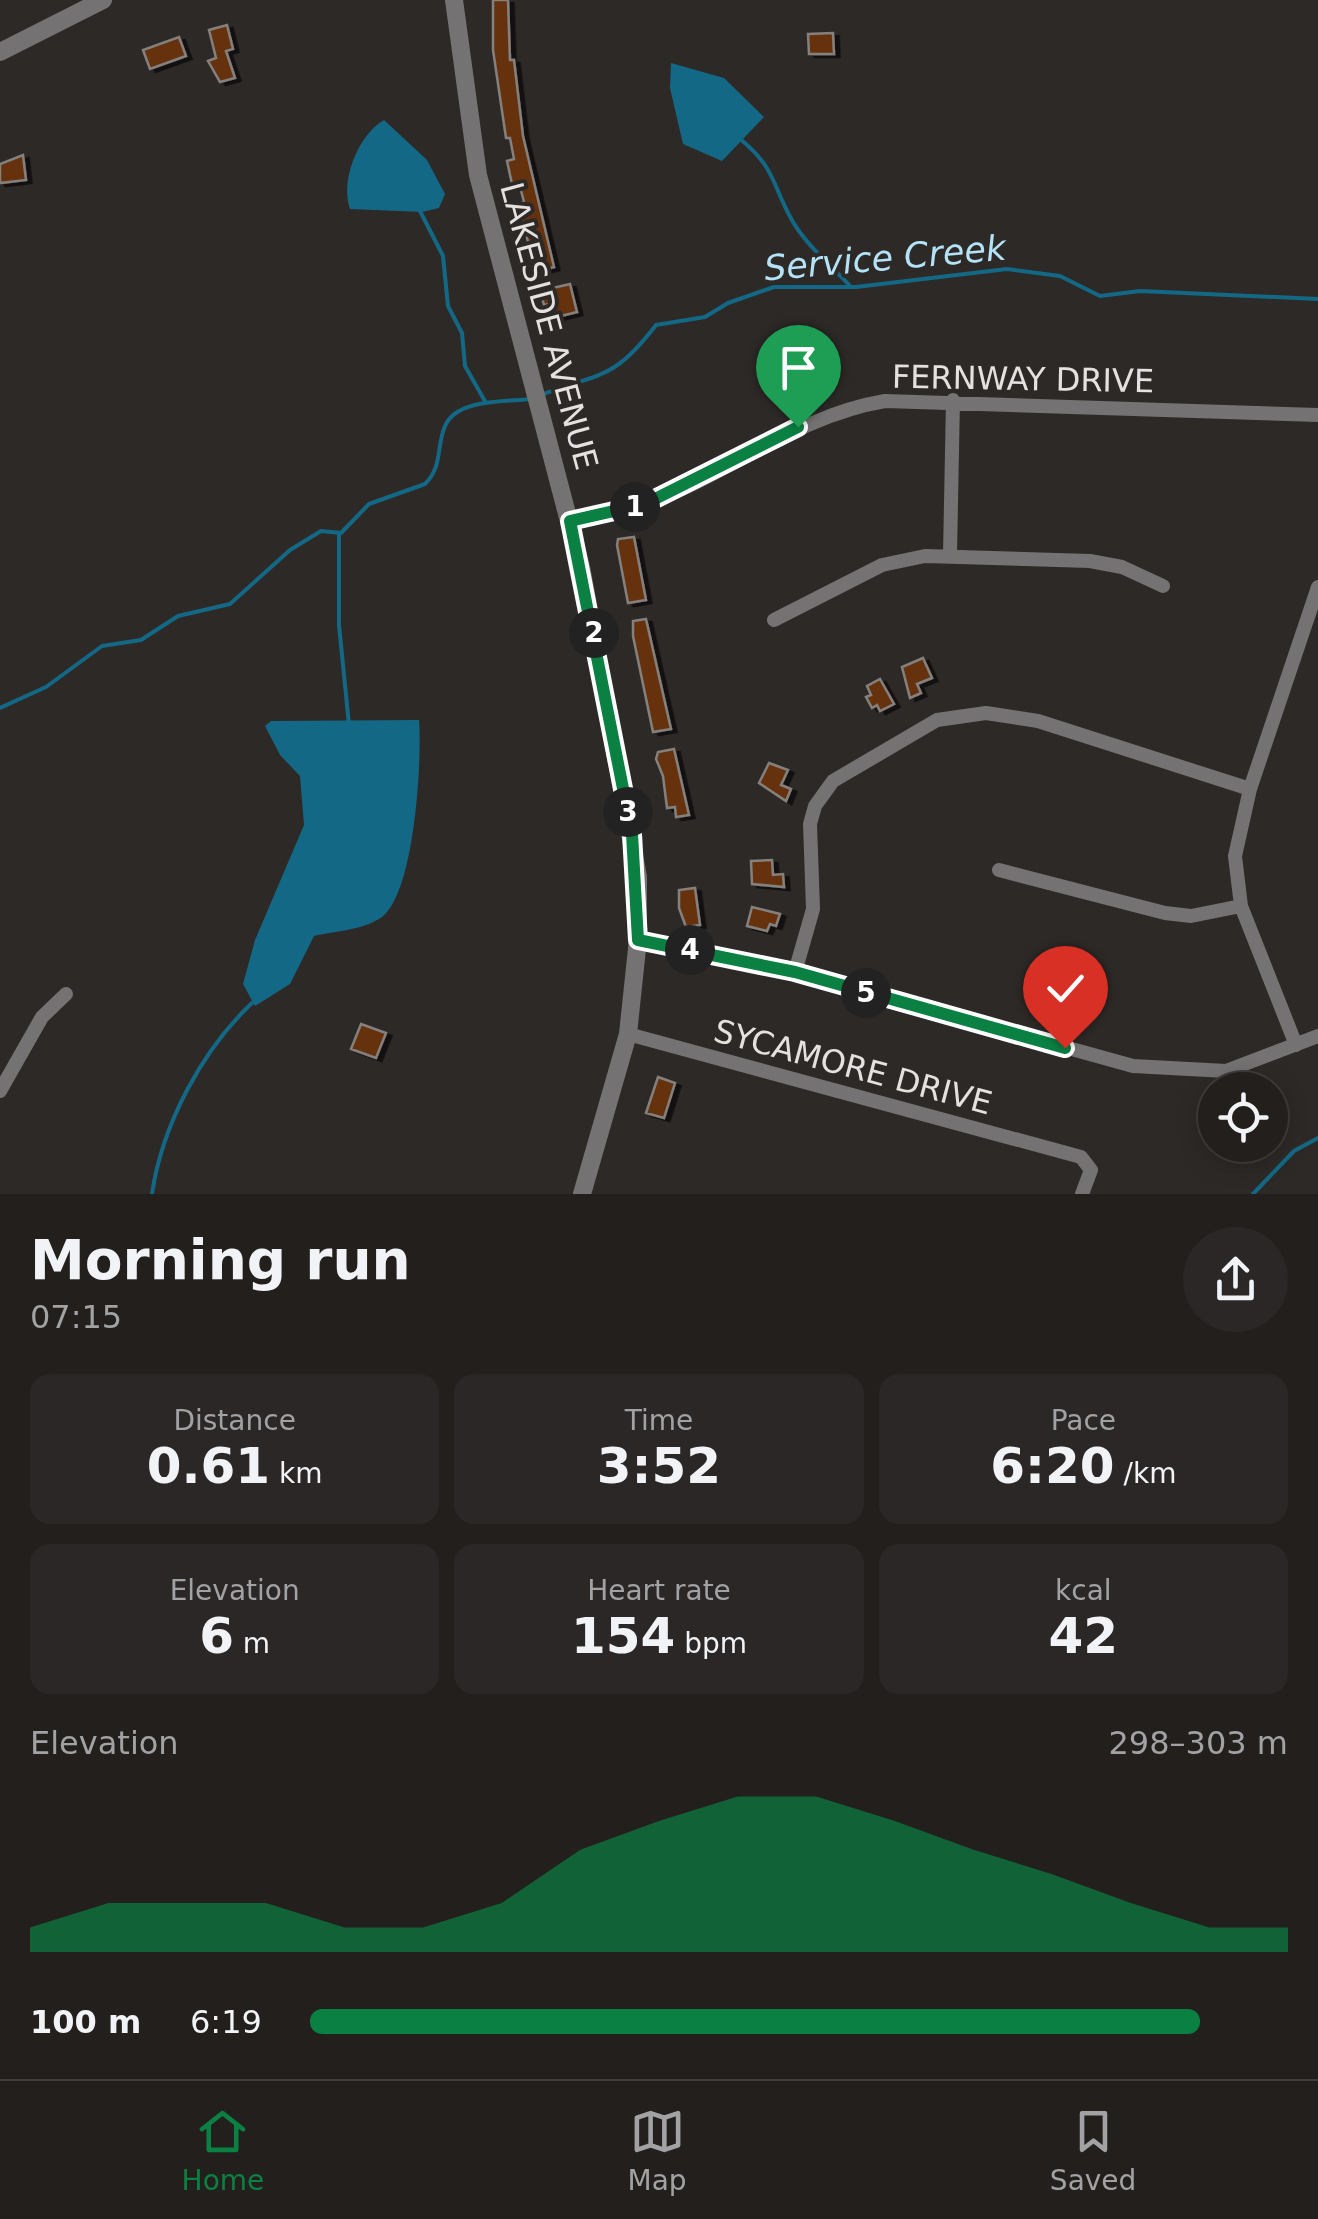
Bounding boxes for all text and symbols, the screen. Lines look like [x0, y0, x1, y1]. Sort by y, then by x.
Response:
street label: LAKESIDE AVENUE [492, 178, 606, 474]
water label: Service Creek [762, 227, 1009, 288]
pin [756, 325, 841, 428]
icon: arrive [771, 340, 826, 395]
street label: FERNWAY DRIVE [892, 358, 1154, 400]
pin: 1 [610, 482, 660, 532]
text: 1 [625, 490, 645, 523]
pin: 2 [569, 608, 619, 658]
text: 2 [584, 616, 604, 649]
pin: 3 [603, 787, 653, 837]
text: 3 [618, 795, 638, 828]
pin: 4 [665, 925, 715, 975]
text: 4 [680, 933, 700, 966]
pin [1023, 946, 1108, 1049]
icon: check [1038, 961, 1093, 1016]
pin: 5 [841, 968, 891, 1018]
text: 5 [856, 976, 876, 1009]
street label: SYCAMORE DRIVE [710, 1012, 996, 1122]
map controls [1198, 1072, 1288, 1162]
button: locate [1198, 1072, 1288, 1162]
button: share [1183, 1227, 1288, 1332]
text: Morning run [30, 1228, 411, 1292]
text: 07:15 [30, 1298, 122, 1336]
text: Distance [173, 1404, 296, 1437]
text: Time [625, 1404, 693, 1437]
text: Pace [1051, 1404, 1116, 1437]
text: 0.61 [147, 1437, 270, 1495]
text: 3:52 [597, 1437, 721, 1495]
text: 6:20 [990, 1437, 1115, 1495]
text: km [270, 1457, 323, 1490]
text: /km [1115, 1457, 1176, 1490]
text: Elevation [170, 1574, 300, 1607]
text: Heart rate [587, 1574, 731, 1607]
text: kcal [1055, 1574, 1112, 1607]
text: 6 [199, 1607, 234, 1665]
text: 154 [571, 1607, 675, 1665]
text: 42 [1049, 1607, 1118, 1665]
text: m [234, 1627, 270, 1660]
text: bpm [675, 1627, 747, 1660]
text: Elevation [30, 1724, 179, 1762]
text: 298–303 m [1109, 1724, 1288, 1762]
text: 100 m [30, 2003, 141, 2041]
text: 6:19 [190, 2003, 262, 2041]
tab: Home [182, 2104, 264, 2197]
tab: Map [628, 2104, 687, 2197]
tab: Saved [1050, 2104, 1136, 2197]

